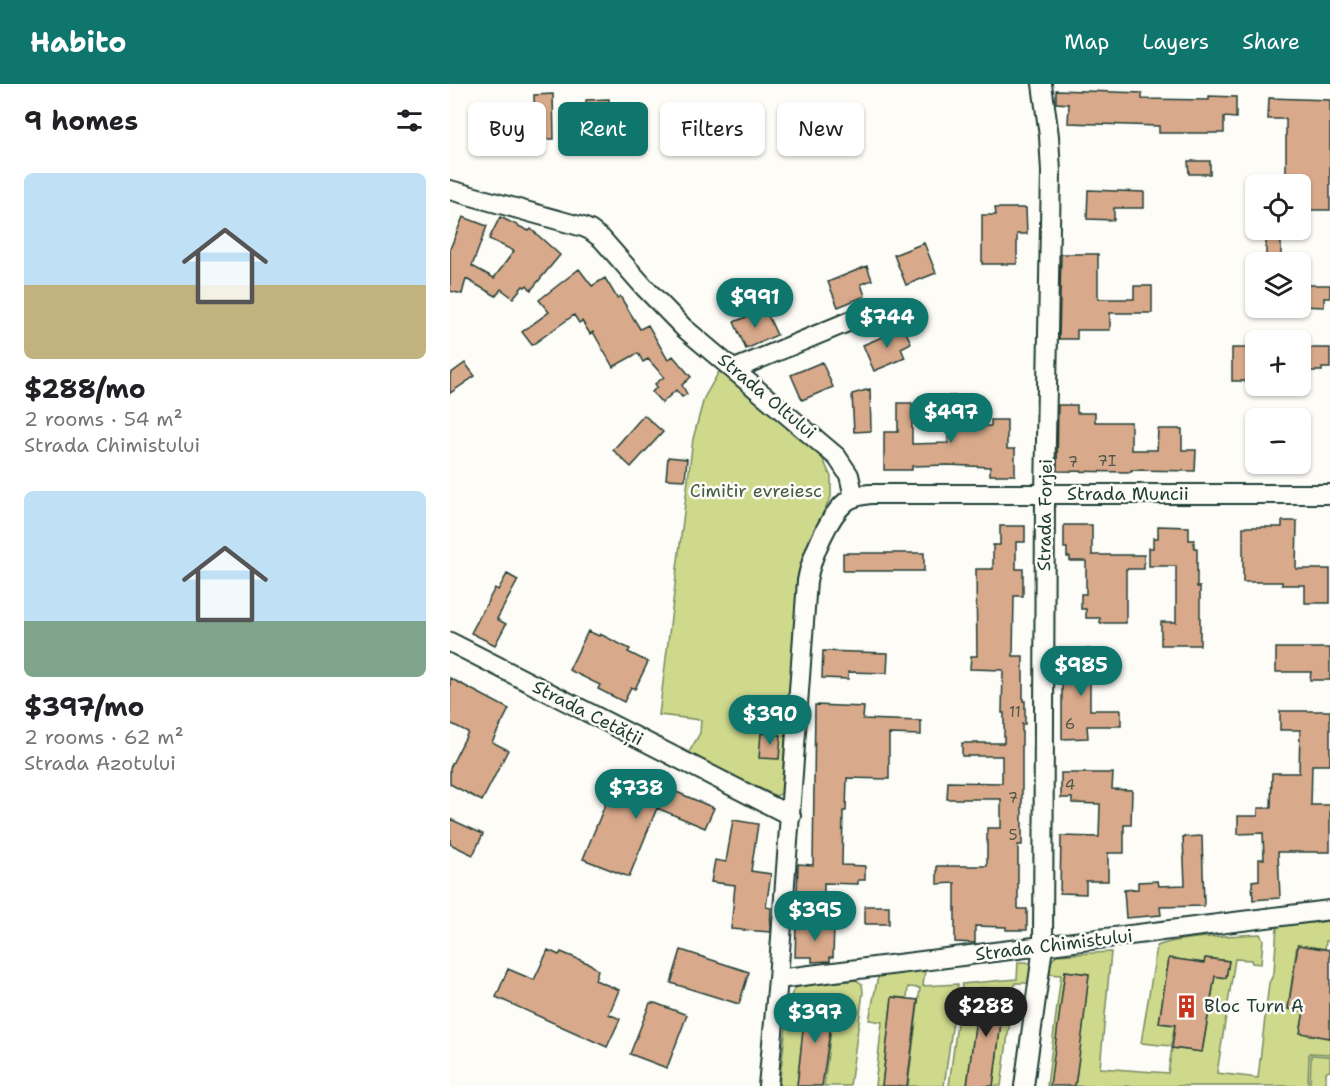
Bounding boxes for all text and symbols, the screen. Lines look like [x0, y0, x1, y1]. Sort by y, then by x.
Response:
text: Habito [30, 23, 126, 61]
text: Map [1064, 28, 1109, 56]
text: Layers [1142, 28, 1209, 56]
text: Share [1242, 28, 1300, 56]
chip: Buy [468, 102, 546, 156]
chip: Rent [558, 102, 648, 156]
chip: Filters [660, 102, 765, 156]
chip: New [777, 102, 864, 156]
text: 9 homes [24, 103, 138, 138]
icon: filters [393, 104, 426, 137]
map controls [1245, 174, 1311, 474]
button: locate [1245, 174, 1311, 240]
icon: home [171, 212, 279, 320]
button: layers [1245, 252, 1311, 318]
pin: $991 [719, 278, 791, 329]
text: $991 [730, 284, 780, 310]
pin: $744 [851, 298, 923, 349]
text: $744 [859, 304, 915, 330]
button: + [1245, 330, 1311, 396]
street label: Strada Oltului [713, 348, 821, 444]
text: $288/mo [24, 371, 146, 406]
pin: $497 [915, 393, 987, 444]
text: $497 [924, 399, 978, 425]
text: 2 rooms · 54 m² [24, 406, 183, 432]
button: − [1245, 408, 1311, 474]
text: Strada Chimistului [24, 432, 200, 458]
house number: 7I [1098, 451, 1116, 471]
house number: 7 [1068, 452, 1078, 472]
street label: Strada Forjei [1032, 459, 1058, 571]
park label: Cimitir evreiesc [690, 479, 822, 503]
street label: Strada Muncii [1067, 482, 1189, 506]
icon: home [171, 530, 279, 638]
pin: $985 [1045, 646, 1117, 697]
text: $985 [1054, 652, 1108, 678]
street label: Strada Cetății [528, 675, 648, 751]
text: $397/mo [24, 689, 144, 724]
pin: $390 [734, 695, 806, 746]
text: $390 [743, 701, 797, 727]
house number: 11 [1009, 702, 1021, 722]
house number: 6 [1065, 714, 1075, 734]
text: 2 rooms · 62 m² [24, 724, 184, 750]
text: Strada Azotului [24, 750, 176, 776]
pin: $738 [600, 769, 672, 820]
text: $738 [609, 775, 663, 801]
house number: 4 [1065, 775, 1075, 795]
house number: 7 [1008, 788, 1018, 808]
house number: 5 [1008, 825, 1018, 845]
pin: $395 [779, 891, 851, 942]
text: $395 [788, 897, 842, 923]
street label: Strada Chimistului [974, 923, 1134, 967]
pin: $288 [950, 987, 1022, 1038]
pin: $397 [779, 993, 851, 1044]
text: $288 [958, 993, 1014, 1019]
building icon: Bloc Turn A [1173, 993, 1199, 1019]
place label: Bloc Turn A [1204, 994, 1304, 1018]
text: $397 [788, 999, 842, 1025]

